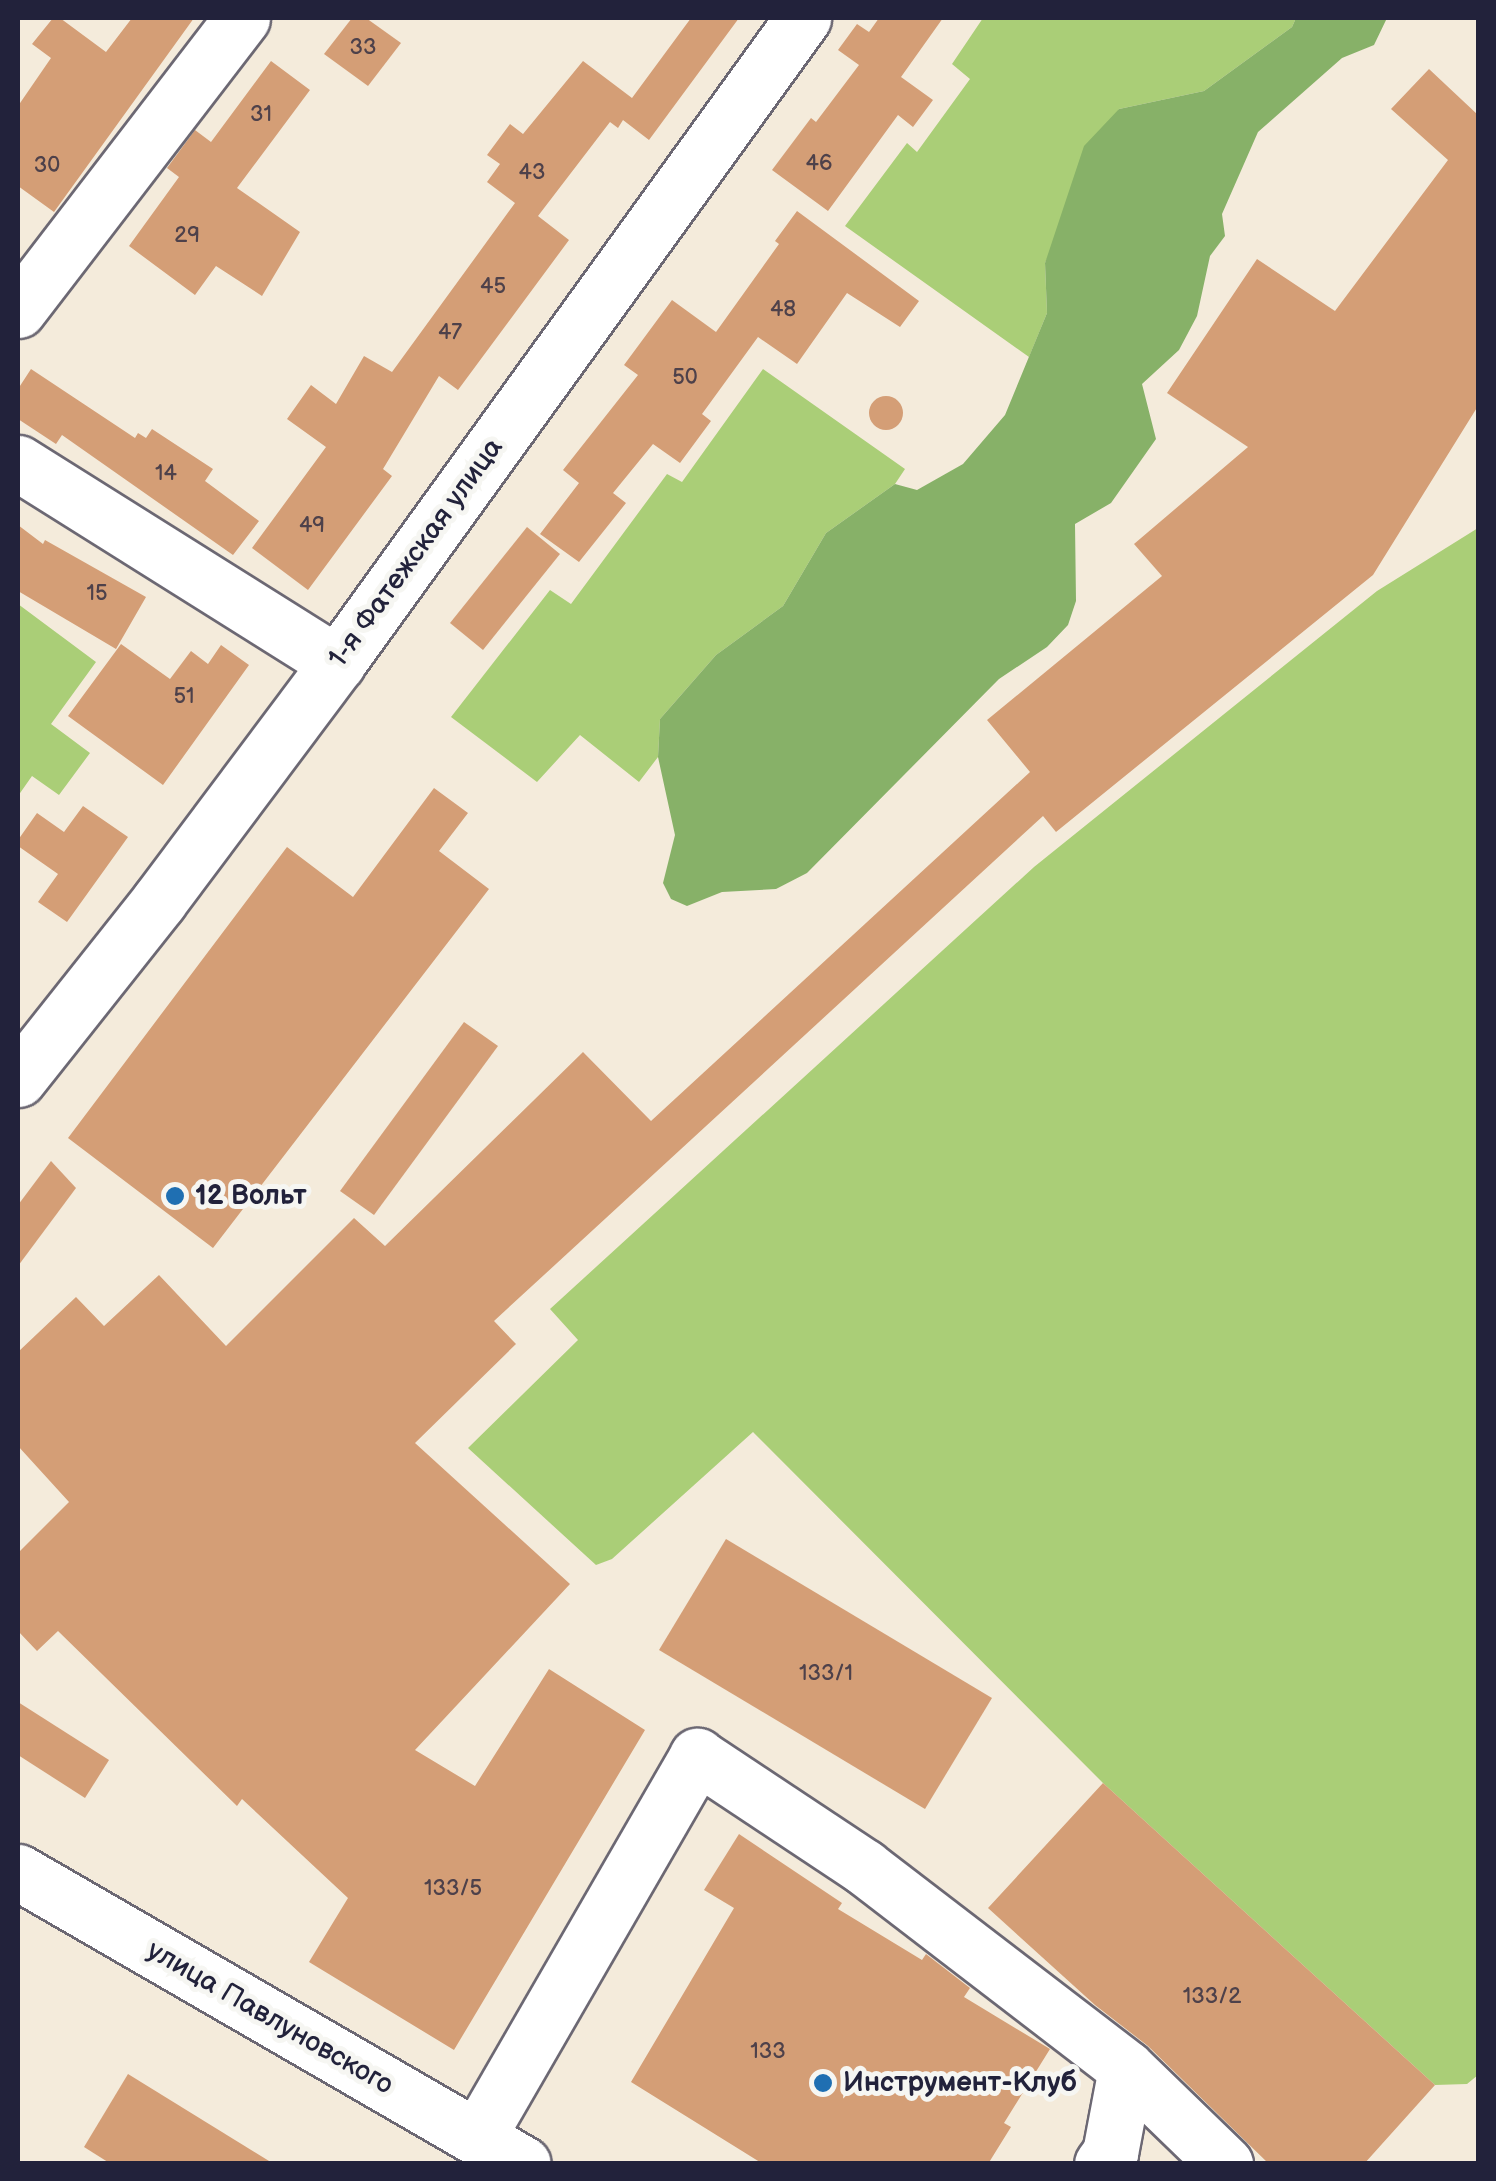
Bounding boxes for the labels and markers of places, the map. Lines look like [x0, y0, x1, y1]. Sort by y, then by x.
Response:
place label: 12 Вольт [195, 1179, 306, 1213]
marker: 12 Вольт [164, 1185, 186, 1207]
place label: Инструмент-Клуб [843, 2066, 1077, 2100]
marker: Инструмент-Клуб [812, 2072, 834, 2094]

